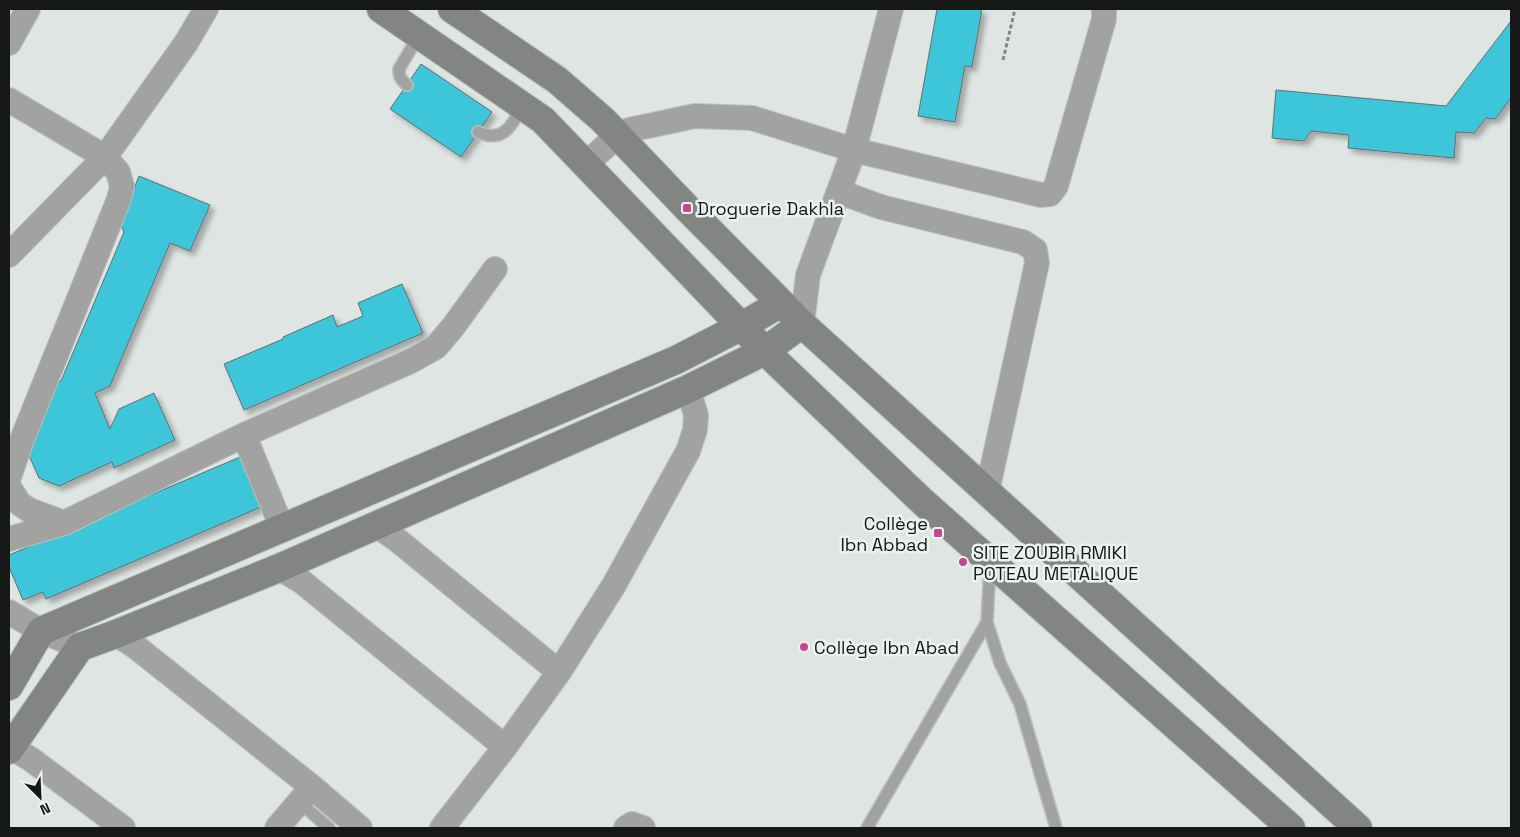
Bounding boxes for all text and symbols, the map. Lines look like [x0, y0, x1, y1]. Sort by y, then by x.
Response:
place label: Droguerie Dakhla [697, 197, 844, 220]
marker: Droguerie Dakhla [681, 202, 693, 214]
place label: Collège Ibn Abbad [840, 512, 928, 556]
marker: Collège Ibn Abbad [932, 527, 944, 539]
place label: SITE ZOUBIR RMIKI POTEAU METALIQUE [973, 541, 1138, 585]
marker: SITE ZOUBIR RMIKI POTEAU METALIQUE [957, 556, 969, 568]
place label: Collège Ibn Abad [814, 636, 959, 659]
marker: Collège Ibn Abad [798, 641, 810, 653]
north arrow [15, 772, 65, 822]
text: N [37, 799, 53, 819]

